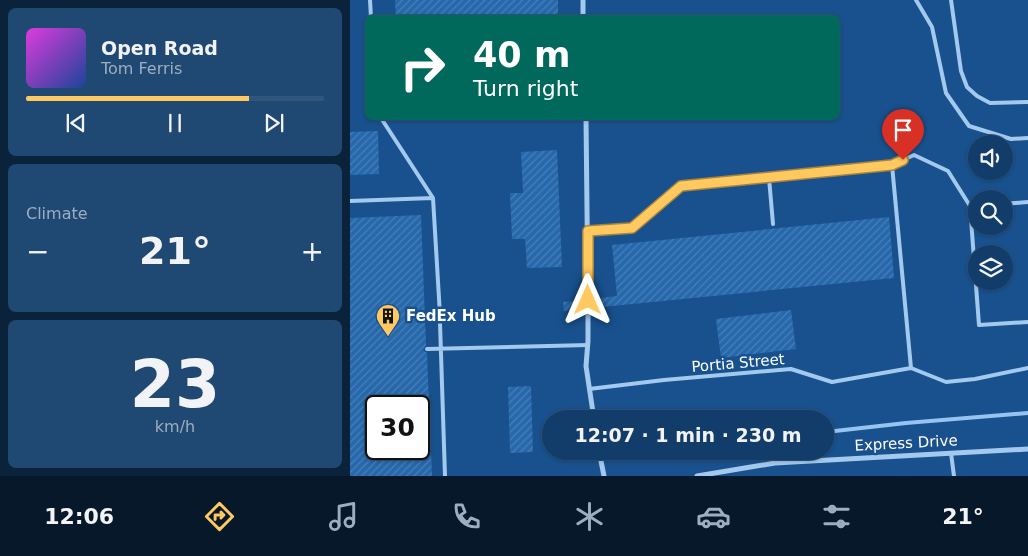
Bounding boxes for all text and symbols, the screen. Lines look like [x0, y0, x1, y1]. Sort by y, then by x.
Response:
icon: right [390, 35, 455, 100]
text: 40 m [473, 35, 570, 75]
text: Open Road [101, 37, 218, 59]
text: Tom Ferris [101, 59, 182, 78]
text: Turn right [473, 76, 578, 101]
icon: previous [62, 109, 90, 137]
icon: pause [161, 109, 189, 137]
icon: next [260, 109, 288, 137]
pin [882, 109, 924, 160]
icon: arrive [889, 116, 917, 144]
map controls [968, 135, 1013, 290]
button: sound [968, 135, 1013, 180]
button: search [968, 190, 1013, 235]
text: Climate [26, 204, 88, 223]
text: 21° [139, 229, 211, 273]
text: − [26, 235, 49, 268]
text: + [301, 235, 324, 268]
button: layers [968, 245, 1013, 290]
position arrow [561, 273, 613, 325]
building icon: FedEx Hub [375, 303, 401, 337]
place label: FedEx Hub [406, 307, 496, 325]
text: 23 [130, 347, 220, 422]
street label: Portia Street [691, 350, 785, 376]
speed limit sign: 30 [365, 395, 430, 460]
text: km/h [155, 417, 195, 436]
text: 12:07 · 1 min · 230 m [574, 424, 802, 446]
street label: Express Drive [854, 431, 958, 455]
icon: directions [202, 499, 237, 534]
icon: music [326, 499, 361, 534]
icon: phone [449, 499, 484, 534]
icon: climate [572, 499, 607, 534]
icon: car [696, 499, 731, 534]
icon: filters [819, 499, 854, 534]
text: 12:06 [44, 504, 114, 529]
text: 21° [942, 504, 984, 529]

